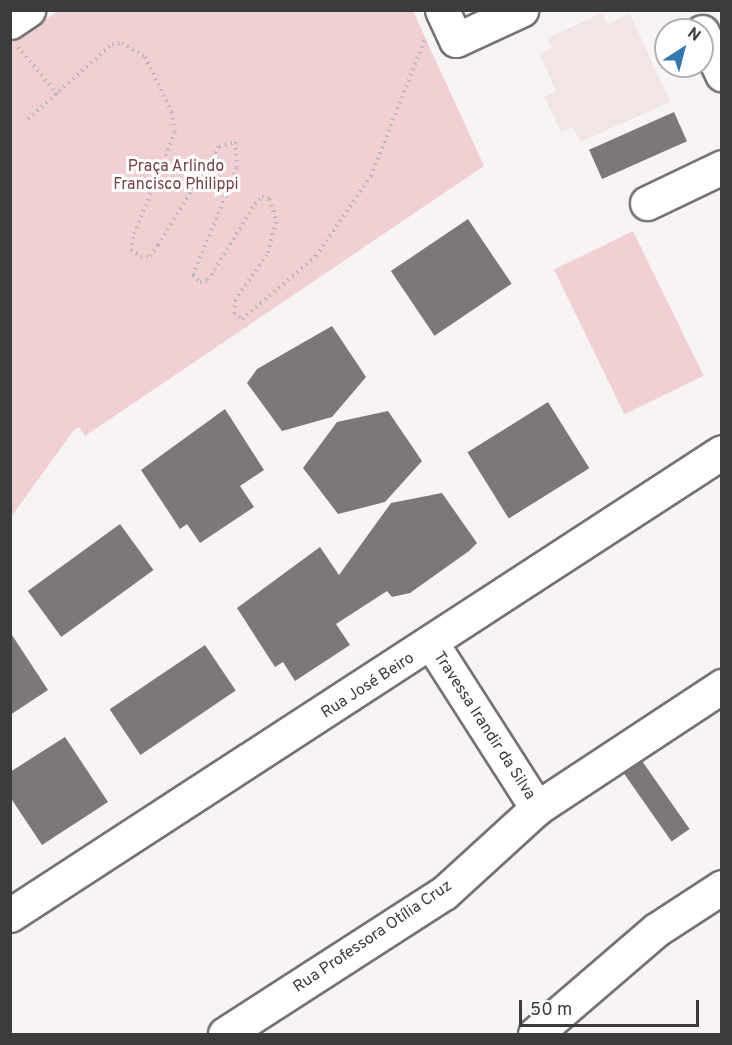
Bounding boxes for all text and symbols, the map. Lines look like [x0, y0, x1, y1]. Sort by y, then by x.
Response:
north arrow [654, 18, 714, 78]
text: N [683, 24, 704, 47]
park label: Praça Arlindo Francisco Philippi [113, 157, 239, 195]
street label: Travessa Irandir da Silva [429, 648, 539, 804]
street label: Rua José Beiro [318, 649, 418, 723]
street label: Rua Professora Otília Cruz [290, 877, 456, 997]
scale bar [522, 988, 702, 1026]
text: 50 m [530, 999, 572, 1022]

